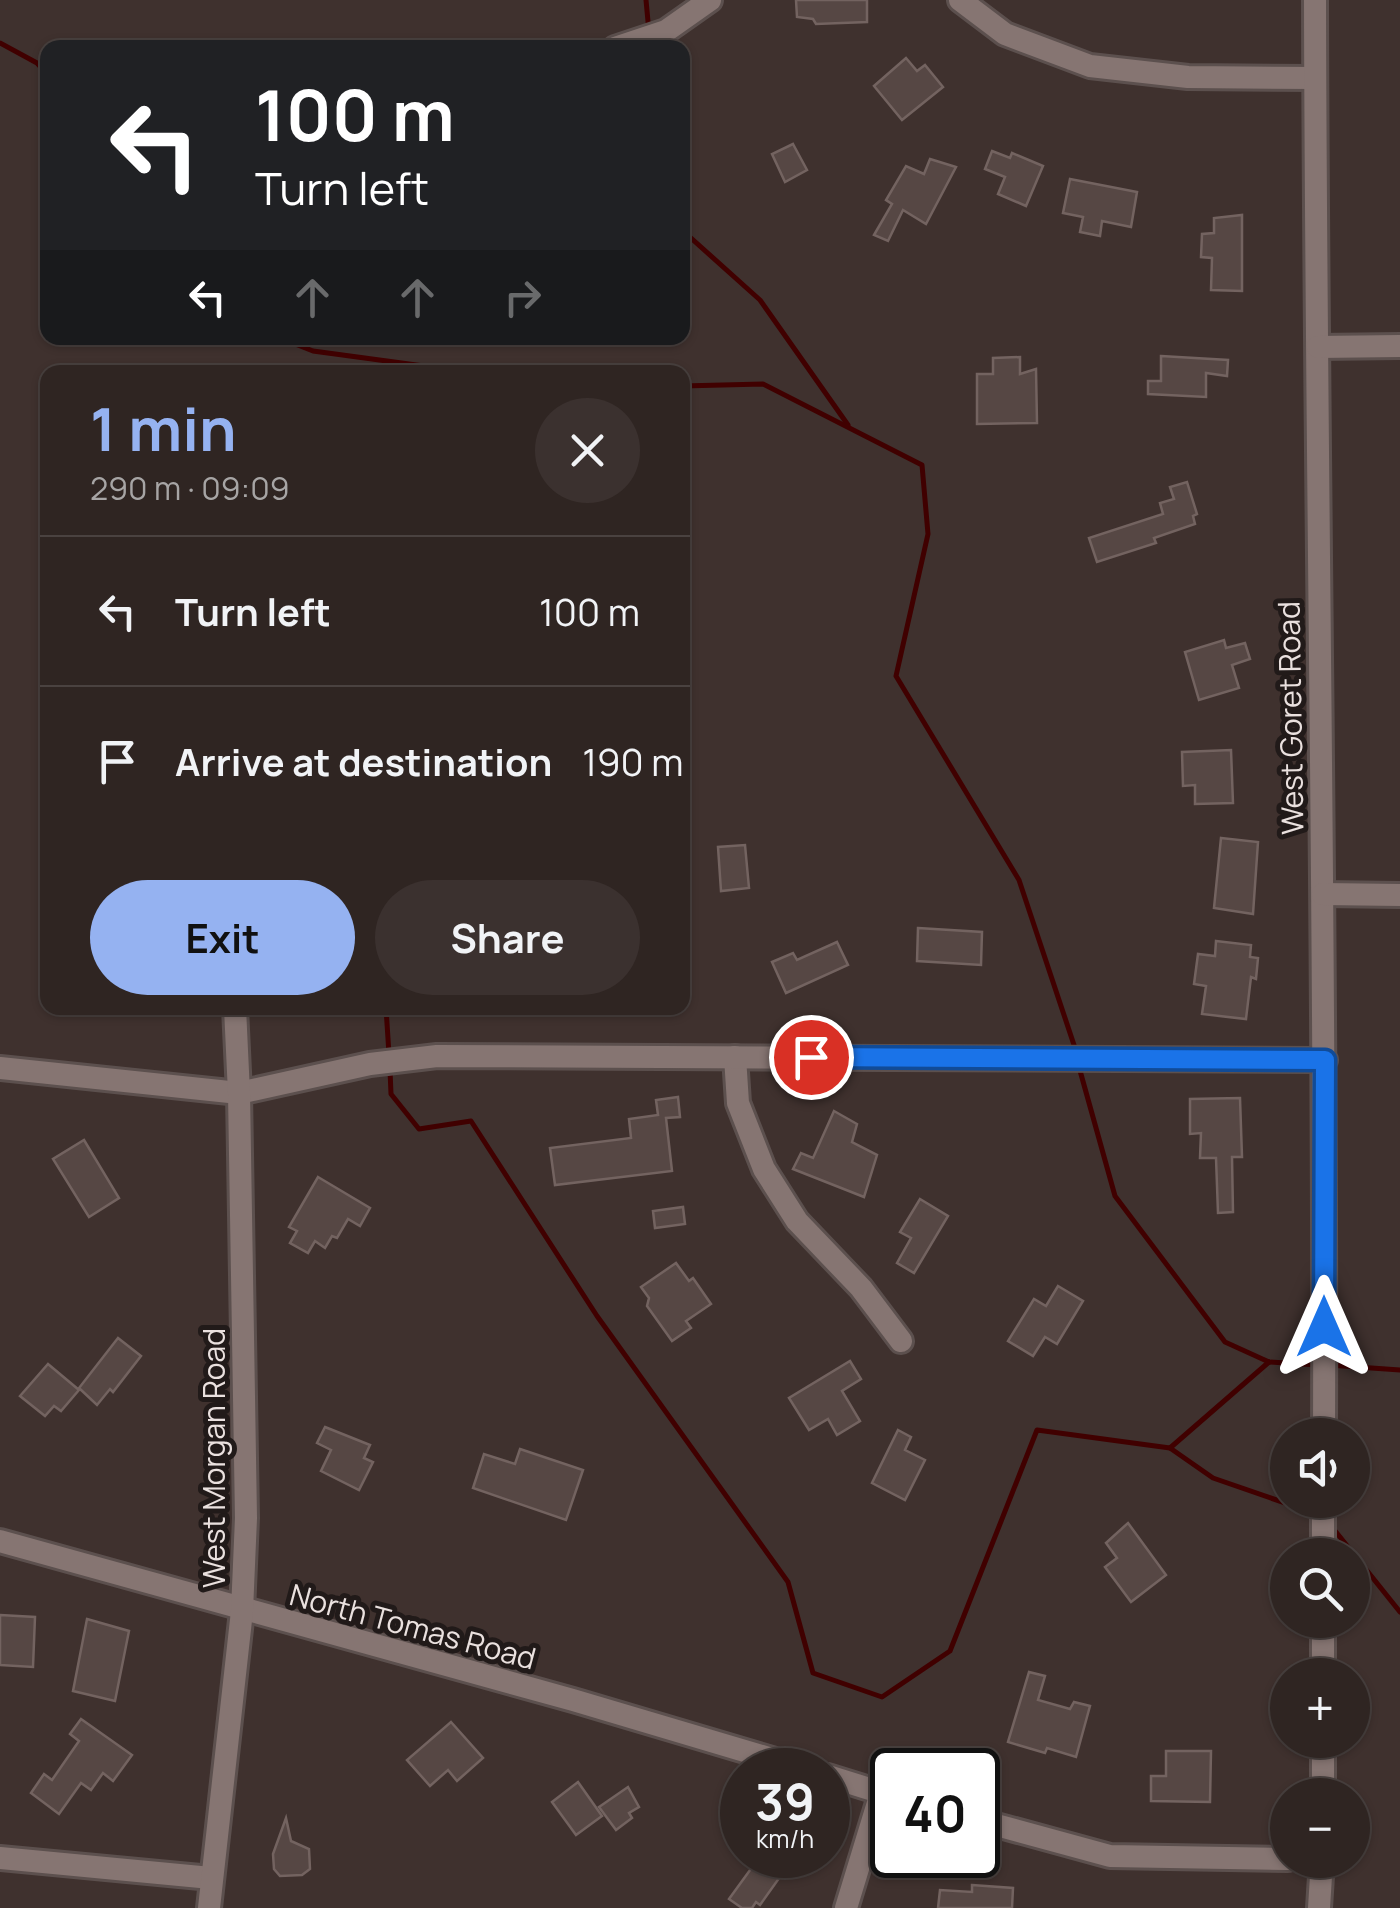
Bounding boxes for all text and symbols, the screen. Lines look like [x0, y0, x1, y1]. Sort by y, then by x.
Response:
text: 100 m [255, 66, 455, 162]
icon: left [90, 80, 220, 210]
text: Turn left [255, 157, 429, 219]
icon: left [180, 270, 235, 325]
icon: ahead [285, 270, 340, 325]
icon: ahead [390, 270, 445, 325]
icon: right [495, 270, 550, 325]
text: 1 min [90, 387, 237, 469]
button: close [535, 398, 640, 503]
text: 290 m · 09:09 [90, 466, 290, 510]
icon: left [90, 584, 145, 639]
text: Turn left [175, 585, 331, 637]
text: 100 m [539, 585, 640, 637]
street label: West Goret Road [1267, 601, 1313, 835]
icon: arrive [90, 734, 145, 789]
text: Arrive at destination [175, 735, 552, 787]
text: 190 m [582, 735, 684, 787]
button: Exit [90, 880, 355, 995]
button: Share [375, 880, 640, 995]
pin [769, 1015, 854, 1100]
icon: arrive [784, 1030, 839, 1085]
position arrow [1272, 1275, 1376, 1379]
street label: West Morgan Road [193, 1328, 234, 1588]
map controls [1270, 1418, 1370, 1878]
button: sound [1270, 1418, 1370, 1518]
button: search [1270, 1538, 1370, 1638]
street label: North Tomas Road [285, 1573, 541, 1679]
button: + [1270, 1658, 1370, 1758]
speed limit sign: 40 [870, 1748, 1000, 1878]
text: 39 [755, 1767, 815, 1835]
button: − [1270, 1778, 1370, 1878]
text: km/h [756, 1821, 814, 1856]

